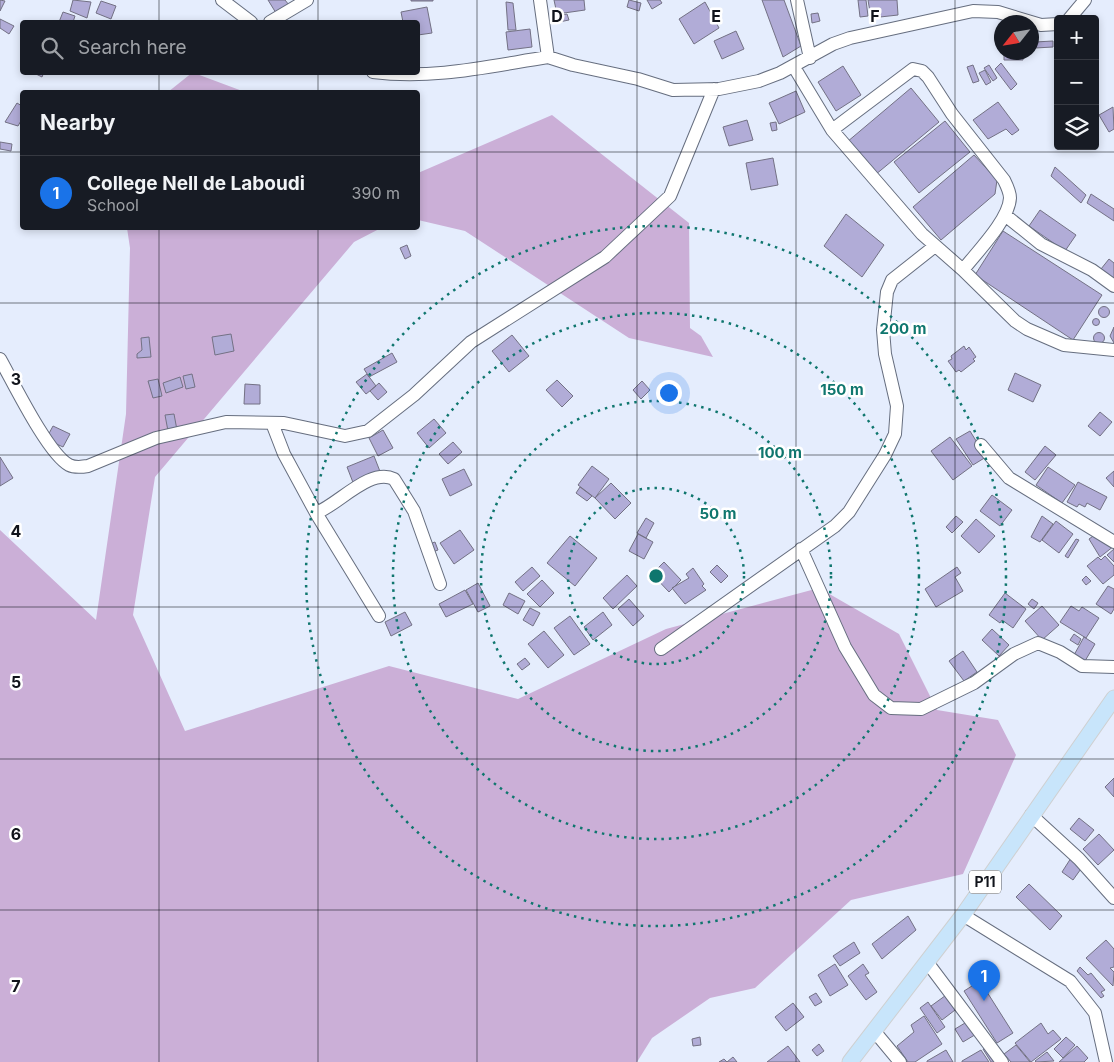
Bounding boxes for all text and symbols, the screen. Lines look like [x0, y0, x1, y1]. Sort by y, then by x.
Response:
text: D [551, 6, 563, 26]
text: E [711, 6, 721, 26]
text: F [870, 6, 880, 26]
north arrow [994, 15, 1039, 60]
map controls [1054, 15, 1099, 150]
button: + [1054, 15, 1099, 60]
search box [20, 20, 420, 75]
icon: search [38, 34, 66, 62]
text: Search here [78, 36, 187, 59]
button: − [1054, 60, 1099, 105]
button: layers [1054, 105, 1099, 150]
text: Nearby [40, 110, 115, 135]
text: College Nell de Laboudi [87, 172, 305, 195]
text: 1 [53, 183, 59, 203]
text: 390 m [352, 183, 400, 203]
text: School [87, 195, 139, 215]
text: 200 m [880, 319, 926, 338]
text: 3 [11, 369, 21, 389]
your location [656, 380, 682, 406]
text: 150 m [820, 380, 864, 399]
text: 100 m [758, 443, 802, 462]
text: 50 m [700, 504, 736, 523]
text: 4 [11, 521, 22, 541]
centre of rings [647, 567, 665, 585]
text: 5 [11, 672, 21, 692]
text: 6 [11, 824, 21, 844]
road number: P11 [969, 870, 1001, 894]
pin: 1 [968, 960, 1000, 1001]
text: 7 [11, 976, 21, 996]

